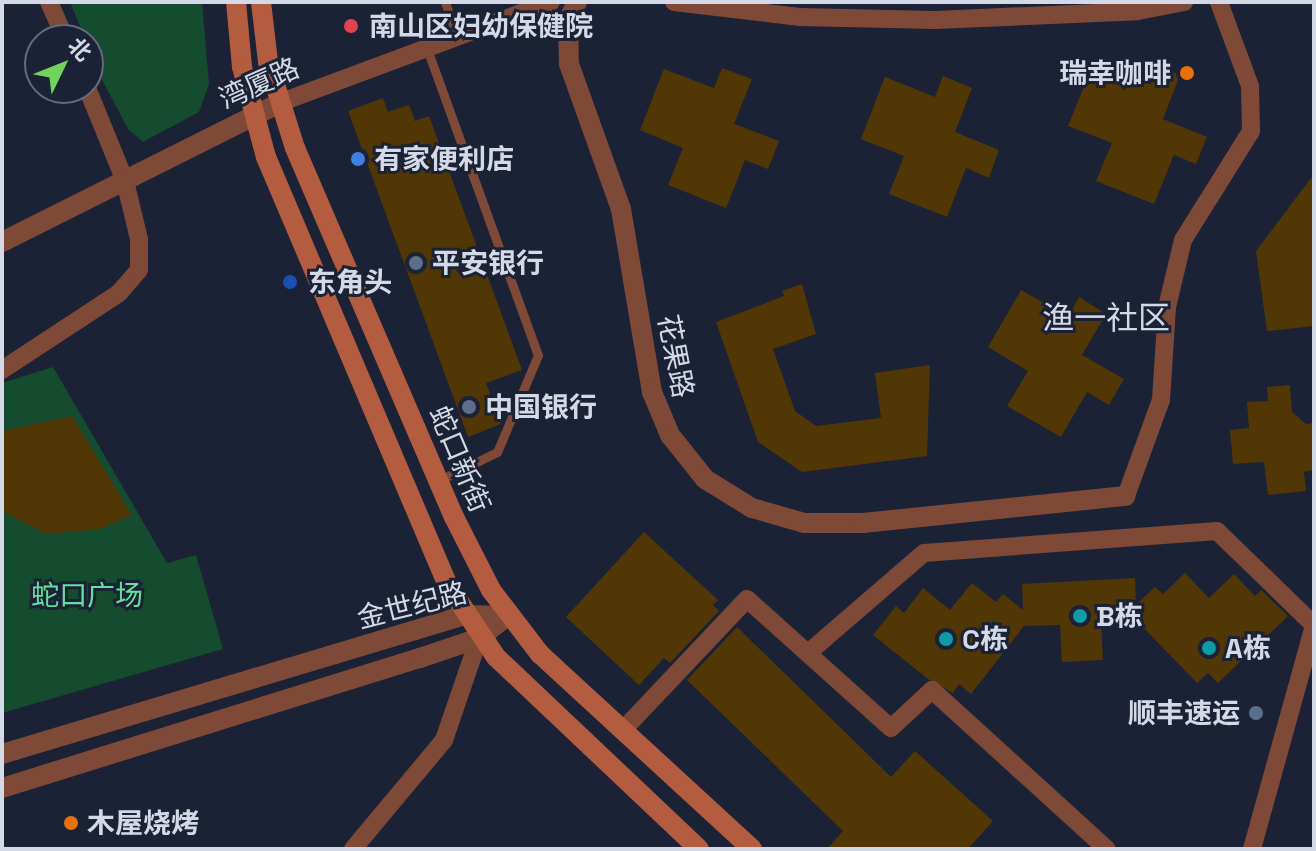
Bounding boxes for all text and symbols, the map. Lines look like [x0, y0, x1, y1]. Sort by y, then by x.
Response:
place label: 南山区妇幼保健院 [369, 9, 593, 43]
marker: 南山区妇幼保健院 [340, 15, 362, 37]
north arrow [24, 24, 104, 104]
text: 北 [62, 31, 98, 67]
street label: 湾厦路 [214, 51, 304, 115]
place label: 瑞幸咖啡 [1059, 56, 1171, 90]
marker: 瑞幸咖啡 [1178, 64, 1196, 82]
place label: 有家便利店 [374, 142, 514, 176]
marker: 有家便利店 [349, 150, 367, 168]
place label: 平安银行 [432, 246, 544, 280]
marker: 平安银行 [407, 254, 425, 272]
place label: 东角头 [308, 265, 392, 299]
marker: 东角头 [279, 271, 301, 293]
district label: 渔一社区 [1042, 299, 1170, 337]
street label: 花果路 [651, 312, 701, 400]
place label: 中国银行 [485, 390, 597, 424]
marker: 中国银行 [460, 398, 478, 416]
street label: 蛇口新街 [423, 401, 497, 517]
street label: 金世纪路 [354, 575, 470, 635]
park label: 蛇口广场 [31, 578, 143, 612]
place label: B栋 [1096, 599, 1143, 633]
marker: B栋 [1071, 607, 1089, 625]
place label: C栋 [962, 622, 1008, 656]
marker: C栋 [937, 630, 955, 648]
place label: A栋 [1225, 631, 1271, 665]
marker: A栋 [1200, 639, 1218, 657]
place label: 顺丰速运 [1128, 696, 1240, 730]
marker: 顺丰速运 [1247, 704, 1265, 722]
place label: 木屋烧烤 [87, 806, 199, 840]
marker: 木屋烧烤 [62, 814, 80, 832]

